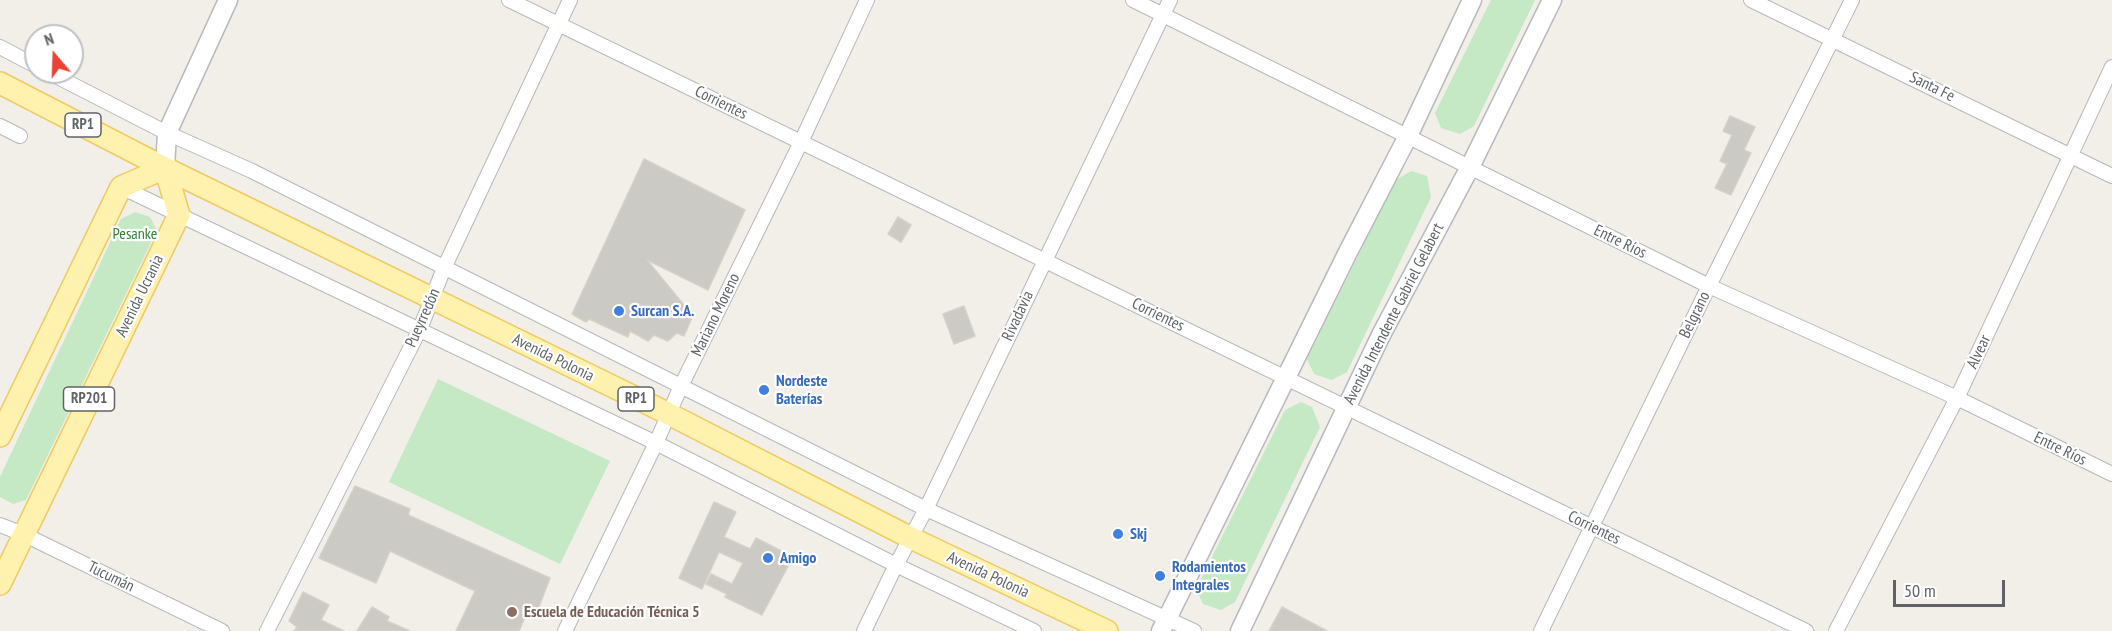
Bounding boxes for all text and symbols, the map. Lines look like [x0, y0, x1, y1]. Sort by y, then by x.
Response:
north arrow [24, 24, 84, 84]
text: N [41, 28, 56, 50]
street label: Santa Fe [1906, 68, 1958, 106]
street label: Corrientes [692, 82, 750, 124]
road number: RP1 [65, 113, 101, 137]
street label: Avenida Intendente Gabriel Gelabert [1340, 220, 1448, 408]
street label: Entre Ríos [1591, 221, 1649, 263]
park label: Pesanke [113, 224, 157, 244]
street label: Avenida Ucrania [112, 252, 168, 340]
street label: Mariano Moreno [688, 270, 744, 360]
street label: Pueyrredón [402, 286, 444, 350]
street label: Rivadavia [998, 288, 1038, 344]
street label: Belgrano [1676, 289, 1714, 341]
street label: Corrientes [1129, 294, 1187, 336]
place label: Surcan S.A. [631, 301, 695, 321]
marker: Surcan S.A. [612, 304, 626, 318]
street label: Avenida Polonia [509, 330, 597, 386]
street label: Alvear [1963, 332, 1995, 372]
place label: Nordeste Baterías [776, 371, 828, 409]
marker: Nordeste Baterías [757, 383, 771, 397]
road number: RP201 [64, 387, 115, 411]
road number: RP1 [618, 387, 654, 411]
street label: Entre Ríos [2031, 428, 2089, 470]
street label: Corrientes [1565, 507, 1623, 549]
place label: Skj [1130, 524, 1147, 544]
marker: Skj [1111, 527, 1125, 541]
place label: Amigo [780, 548, 816, 568]
street label: Avenida Polonia [944, 548, 1032, 602]
marker: Amigo [761, 551, 775, 565]
place label: Rodamientos Integrales [1172, 557, 1246, 595]
street label: Tucumán [85, 558, 137, 596]
scale bar [1896, 568, 2008, 606]
marker: Rodamientos Integrales [1153, 569, 1167, 583]
text: 50 m [1904, 579, 1936, 602]
place label: Escuela de Educación Técnica 5 [524, 602, 700, 622]
marker: Escuela de Educación Técnica 5 [505, 605, 519, 619]

